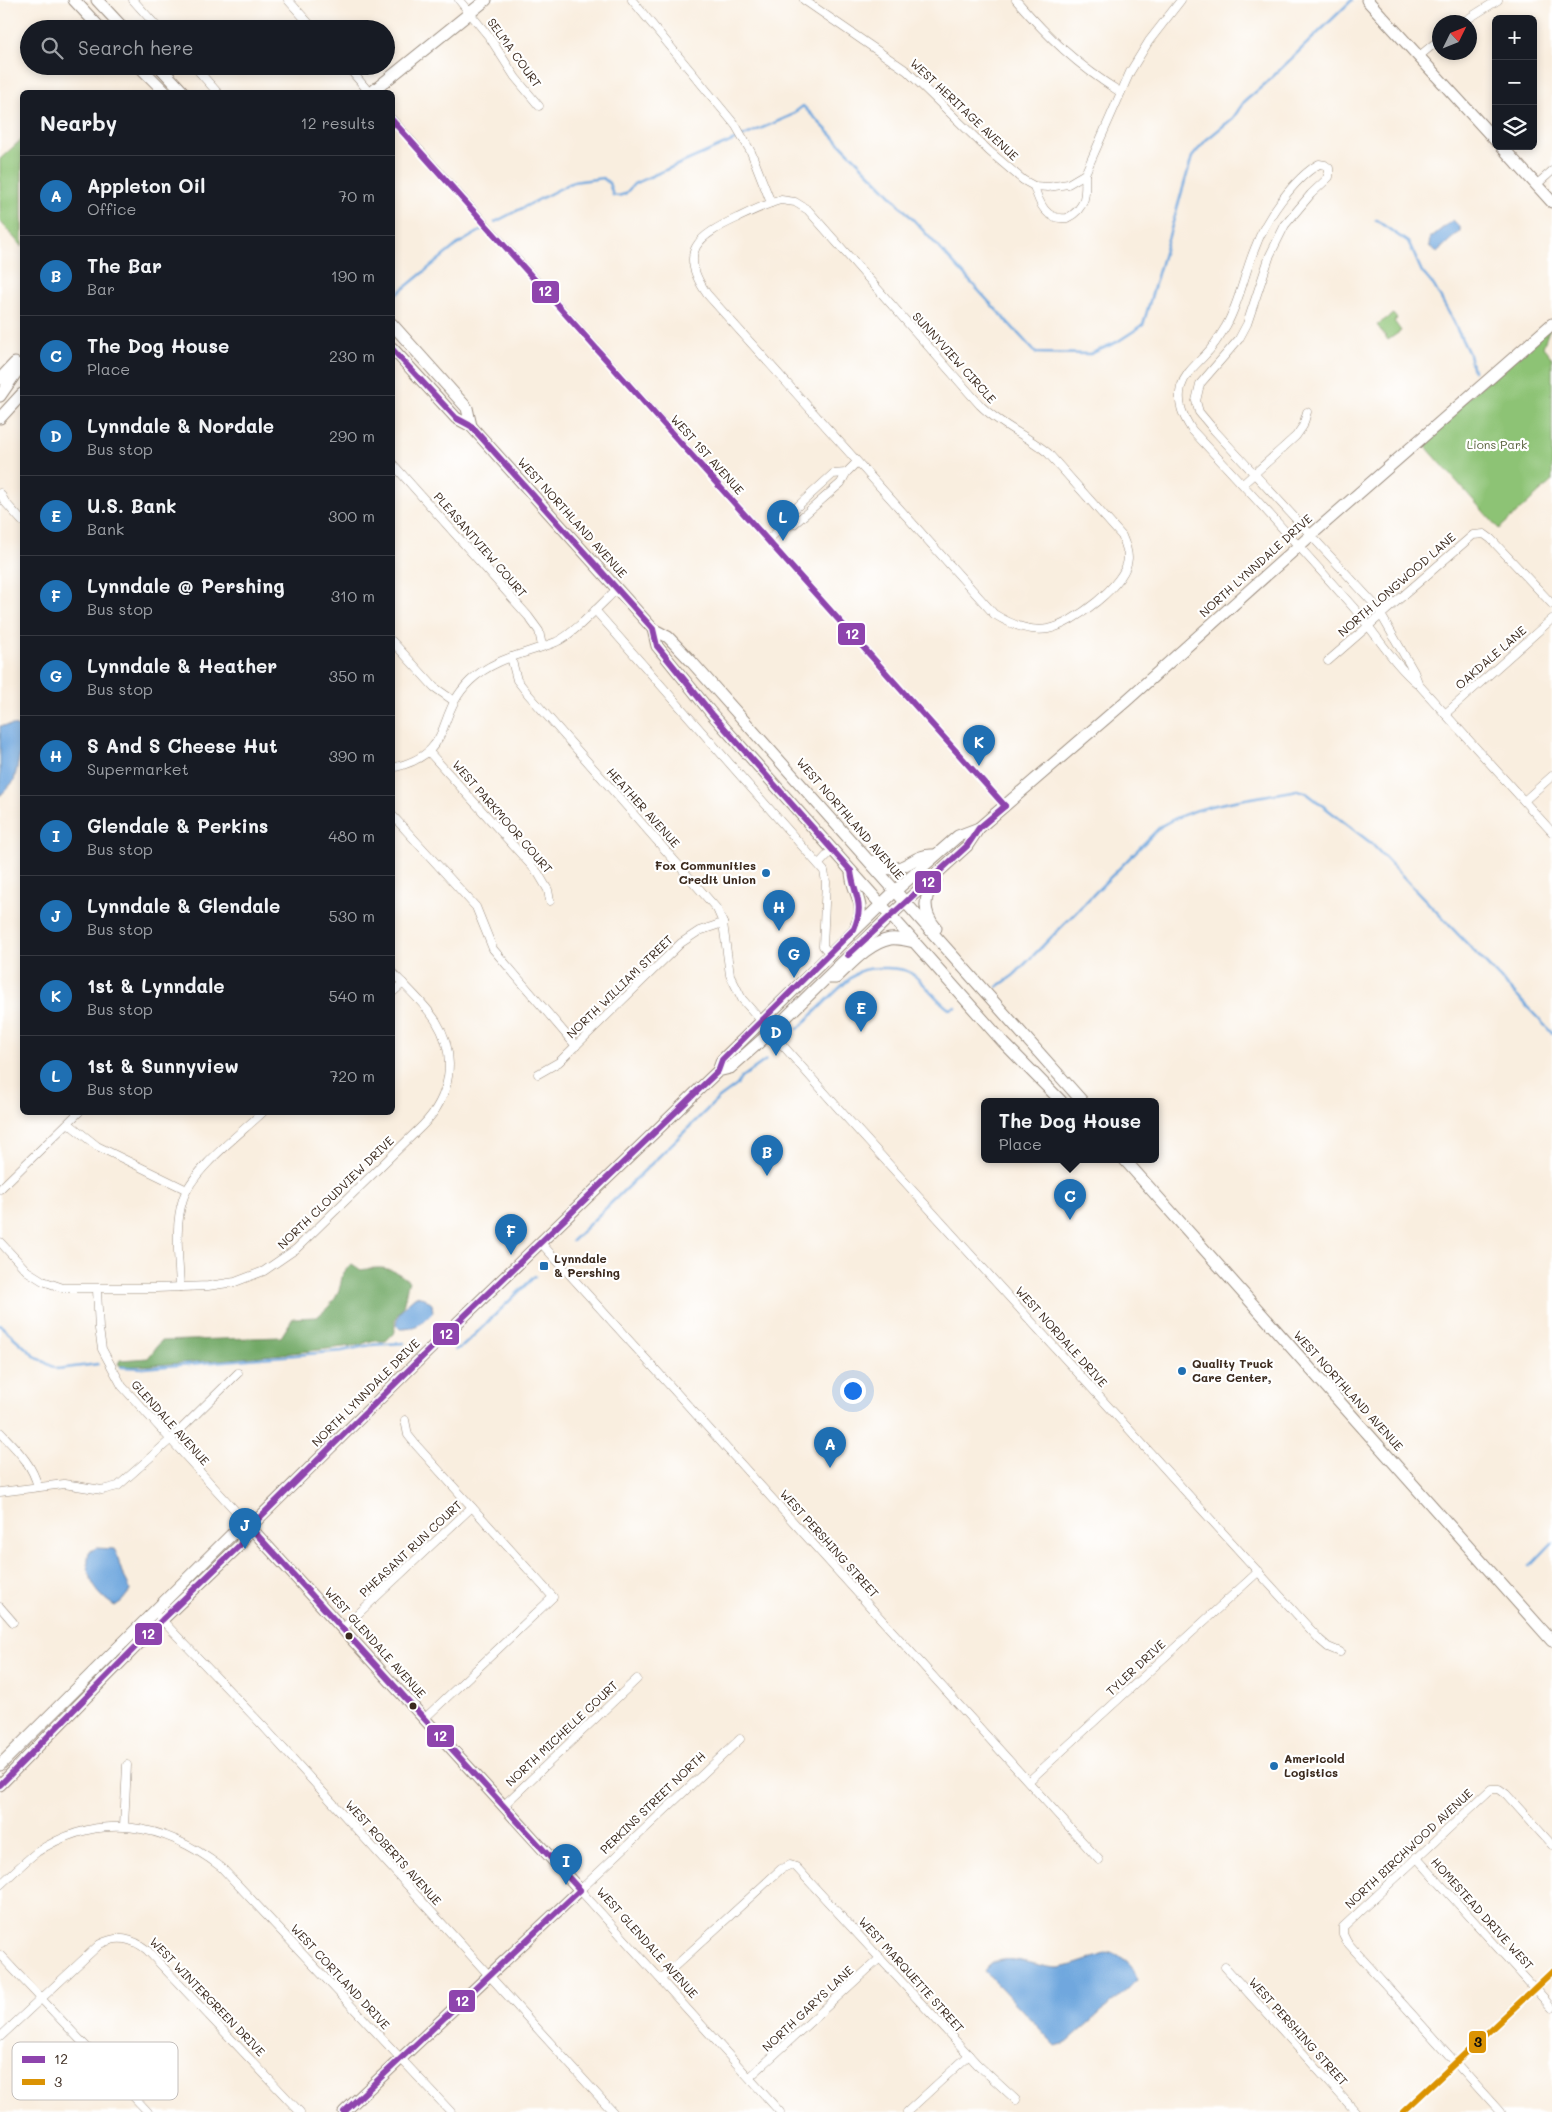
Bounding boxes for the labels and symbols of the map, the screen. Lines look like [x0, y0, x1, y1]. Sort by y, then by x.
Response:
street label: SELMA COURT [484, 14, 546, 91]
north arrow [1432, 15, 1477, 60]
street label: WEST HERITAGE AVENUE [907, 55, 1022, 164]
line badge: 12 [531, 280, 560, 304]
text: 12 [538, 281, 552, 300]
street label: SUNNYVIEW CIRCLE [909, 308, 1000, 407]
street label: WEST 1ST AVENUE [668, 411, 748, 498]
park label: Lions Park [1467, 436, 1527, 452]
street label: WEST NORTHLAND AVENUE [514, 454, 631, 581]
street label: PLEASANTVIEW COURT [431, 488, 531, 600]
pin: L [767, 500, 799, 541]
street label: NORTH LYNNDALE DRIVE [1196, 510, 1315, 620]
street label: NORTH LONGWOOD LANE [1334, 529, 1459, 640]
line badge: 12 [837, 622, 866, 646]
street label: OAKDALE LANE [1451, 622, 1529, 692]
text: 12 [845, 624, 859, 643]
pin: K [963, 725, 995, 766]
street label: WEST NORTHLAND AVENUE [793, 754, 908, 883]
street label: WEST PARKMOOR COURT [449, 756, 557, 877]
street label: HEATHER AVENUE [604, 764, 684, 851]
place label: Fox Communities Credit Union [655, 857, 756, 887]
marker: Fox Communities Credit Union [760, 867, 772, 879]
line badge: 12 [914, 870, 942, 894]
text: 12 [921, 872, 935, 891]
pin: H [763, 890, 795, 931]
street label: NORTH WILLIAM STREET [563, 931, 676, 1041]
pin: G [778, 937, 810, 978]
pin: E [845, 991, 877, 1032]
pin: D [760, 1015, 792, 1056]
street label: NORTH CLOUDVIEW DRIVE [274, 1132, 397, 1252]
pin: B [751, 1135, 783, 1176]
pin: C [1054, 1179, 1086, 1220]
pin: F [495, 1214, 527, 1255]
place label: Lynndale & Pershing [554, 1250, 620, 1280]
marker: Lynndale & Pershing [538, 1260, 550, 1272]
street label: WEST NORDALE DRIVE [1012, 1283, 1111, 1390]
line badge: 12 [432, 1322, 460, 1346]
text: 12 [439, 1324, 453, 1343]
street label: WEST NORTHLAND AVENUE [1290, 1327, 1407, 1454]
street label: NORTH LYNNDALE DRIVE [308, 1335, 423, 1450]
place label: Quality Truck Care Center, [1192, 1355, 1273, 1385]
marker: Quality Truck Care Center, [1176, 1365, 1188, 1377]
street label: GLENDALE AVENUE [128, 1376, 213, 1468]
your location [840, 1378, 866, 1404]
pin: A [814, 1427, 846, 1468]
street label: WEST PERSHING STREET [777, 1486, 883, 1601]
street label: PHEASANT RUN COURT [356, 1496, 465, 1600]
pin: J [229, 1508, 261, 1549]
street label: WEST GLENDALE AVENUE [322, 1583, 430, 1701]
line badge: 12 [134, 1622, 163, 1646]
text: 12 [141, 1624, 155, 1643]
unlabelled marker [344, 1631, 354, 1641]
street label: TYLER DRIVE [1102, 1636, 1168, 1699]
street label: NORTH MICHELLE COURT [502, 1677, 621, 1790]
unlabelled marker [408, 1701, 418, 1711]
line badge: 12 [426, 1724, 455, 1748]
text: 12 [433, 1726, 447, 1745]
street label: PERKINS STREET NORTH [596, 1748, 708, 1857]
place label: Americold Logistics [1284, 1750, 1345, 1780]
marker: Americold Logistics [1268, 1760, 1280, 1772]
street label: NORTH BIRCHWOOD AVENUE [1341, 1785, 1476, 1912]
street label: WEST ROBERTS AVENUE [342, 1796, 445, 1908]
pin: I [550, 1844, 582, 1885]
street label: HOMESTEAD DRIVE WEST [1428, 1854, 1538, 1973]
street label: WEST GLENDALE AVENUE [594, 1883, 702, 2001]
street label: WEST MARQUETTE STREET [856, 1913, 968, 2036]
street label: WEST CORTLAND DRIVE [288, 1920, 394, 2033]
street label: WEST WINTERGREEN DRIVE [147, 1933, 269, 2059]
street label: NORTH GARYS LANE [758, 1962, 856, 2055]
street label: WEST PERSHING STREET [1246, 1974, 1352, 2089]
line badge: 12 [448, 1989, 476, 2013]
text: 12 [455, 1991, 469, 2010]
line badge: 3 [1468, 2030, 1487, 2054]
text: 3 [1474, 2032, 1482, 2051]
legend [12, 2042, 178, 2100]
text: 12 [54, 2049, 68, 2068]
text: 3 [54, 2072, 62, 2091]

